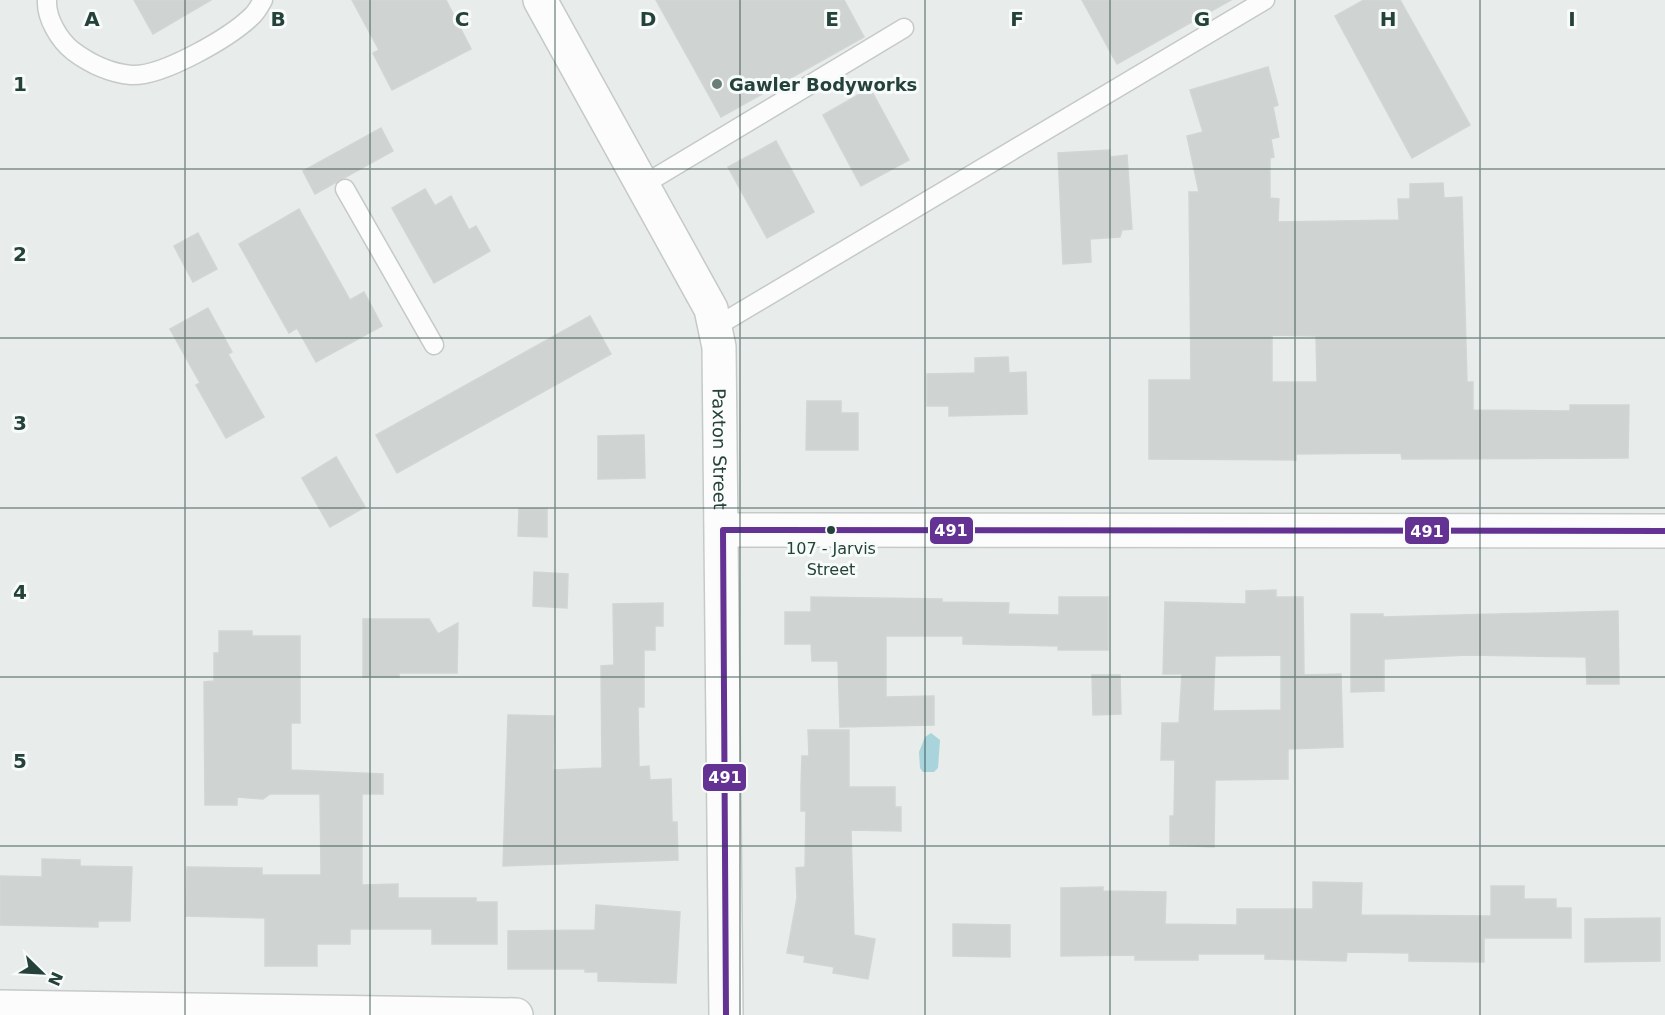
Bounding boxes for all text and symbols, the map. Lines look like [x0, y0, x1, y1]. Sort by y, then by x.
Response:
text: A [84, 7, 100, 31]
text: B [270, 7, 286, 31]
text: C [455, 7, 469, 31]
text: D [640, 7, 656, 31]
text: E [825, 7, 839, 31]
text: F [1010, 7, 1024, 31]
text: G [1194, 7, 1210, 31]
text: H [1380, 7, 1396, 31]
text: I [1568, 7, 1576, 31]
text: 1 [13, 72, 27, 96]
place label: Gawler Bodyworks [729, 74, 917, 95]
marker: Gawler Bodyworks [710, 77, 724, 91]
text: 2 [13, 242, 27, 266]
street label: Paxton Street [709, 388, 731, 510]
text: 3 [13, 411, 27, 435]
line badge: 491 [929, 516, 974, 545]
line badge: 491 [1404, 516, 1450, 545]
text: 491 [934, 521, 968, 540]
text: 491 [1410, 522, 1444, 541]
marker: 107 - Jarvis Street [825, 524, 837, 536]
place label: 107 - Jarvis Street [786, 539, 876, 579]
text: 4 [13, 580, 27, 604]
text: 5 [13, 749, 27, 773]
line badge: 491 [702, 763, 747, 792]
text: 491 [708, 768, 742, 787]
north arrow [12, 943, 72, 1003]
text: N [44, 969, 67, 989]

